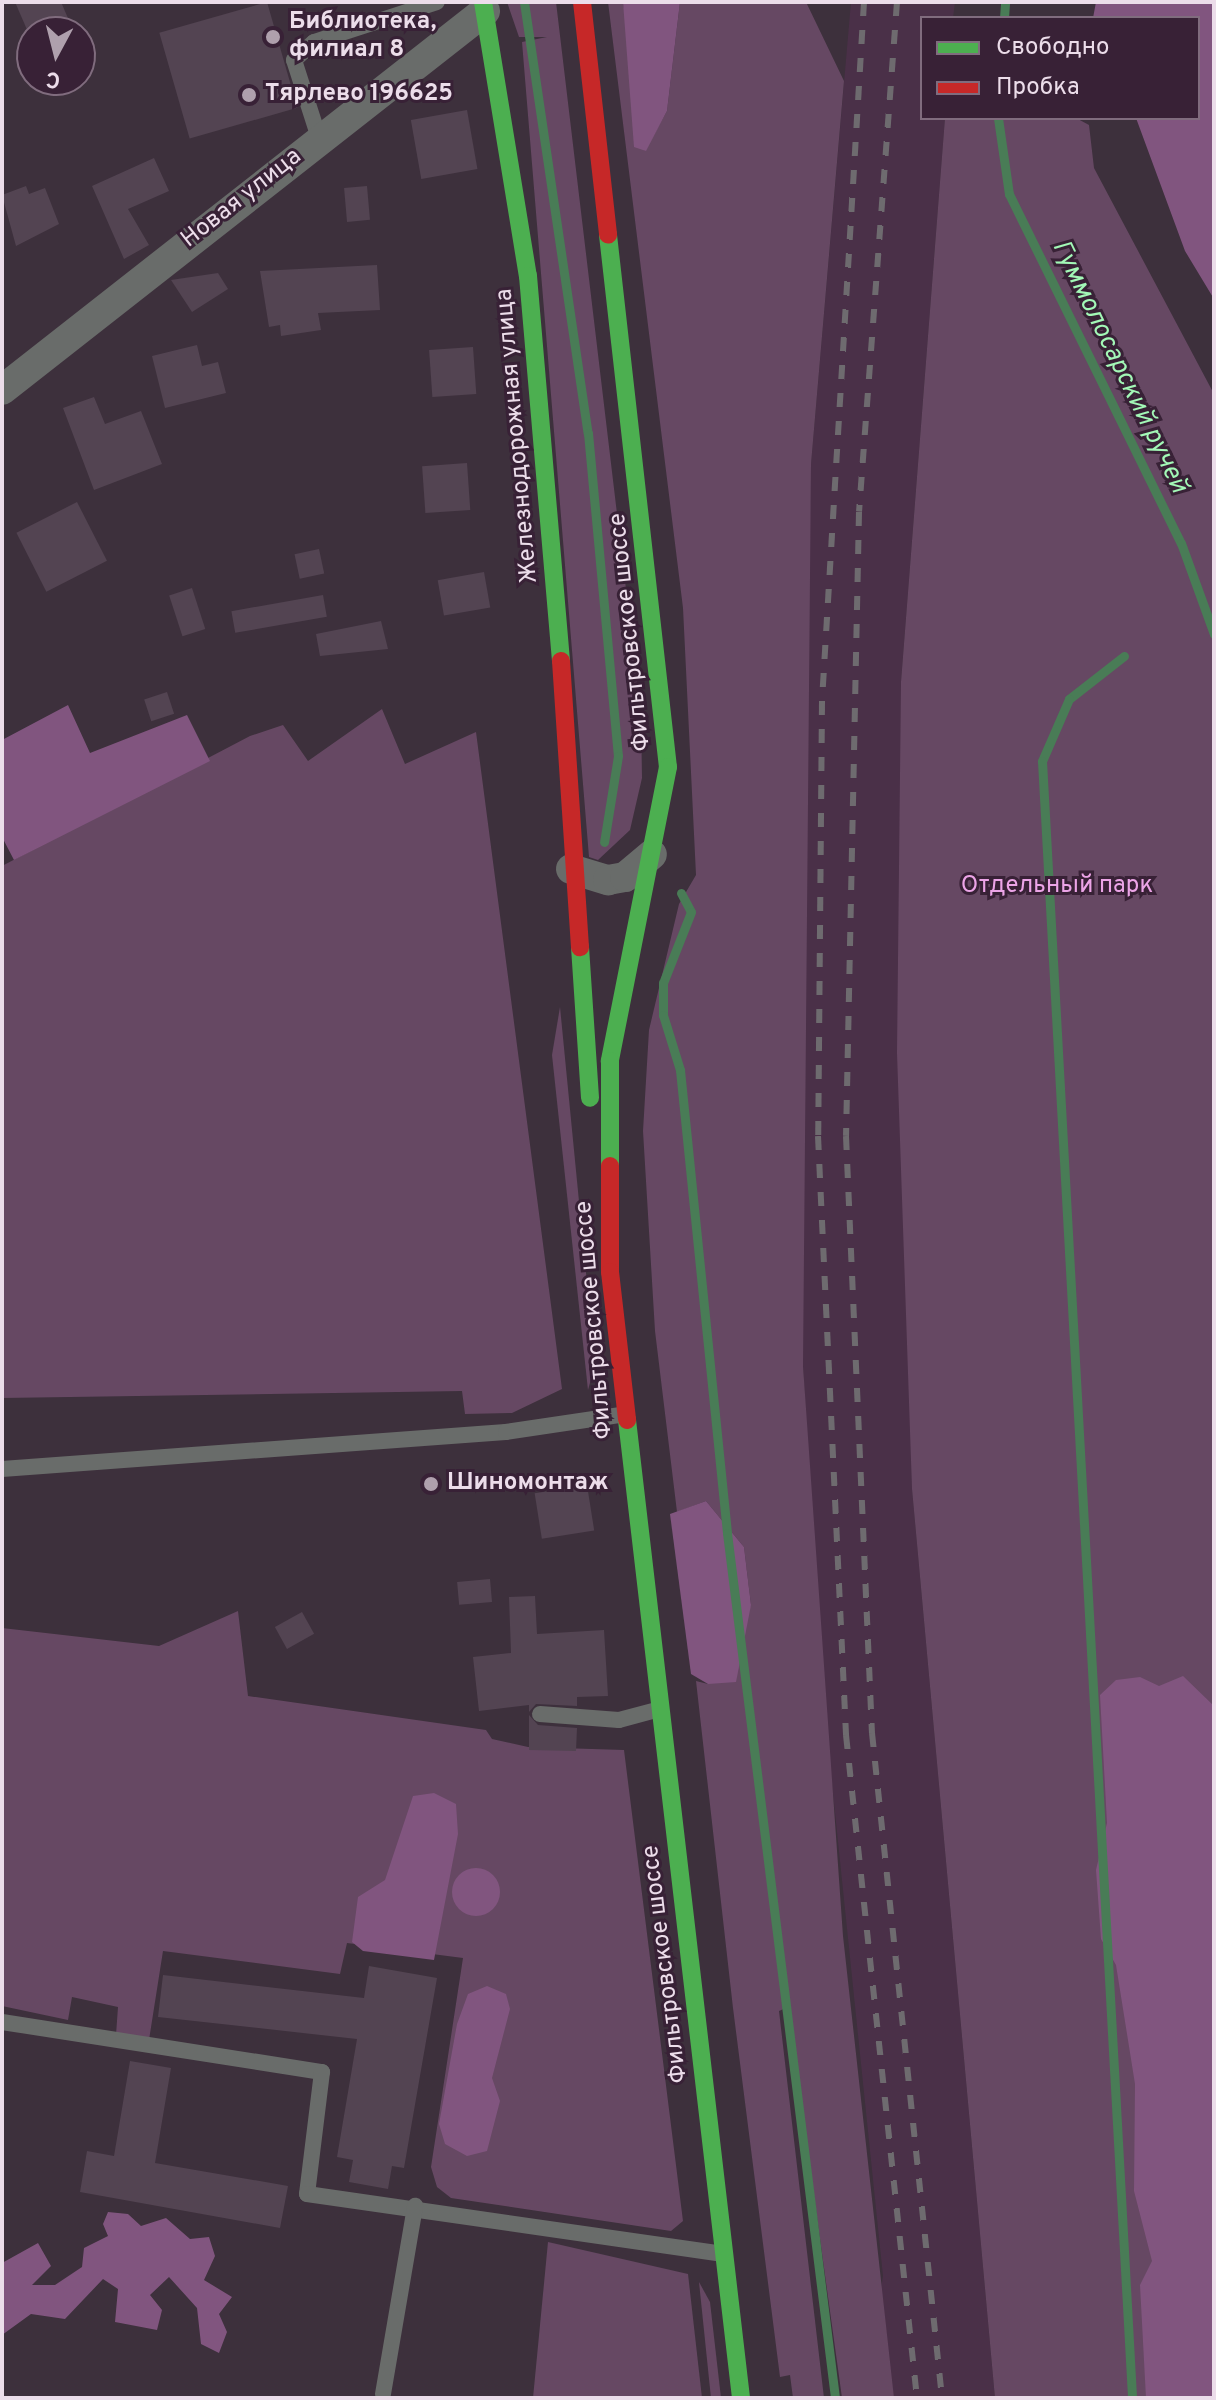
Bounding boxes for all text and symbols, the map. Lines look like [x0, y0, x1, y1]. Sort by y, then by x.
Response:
place label: Библиотека, филиал 8 [289, 9, 437, 65]
north arrow [16, 16, 96, 96]
legend [920, 16, 1200, 120]
marker: Библиотека, филиал 8 [264, 28, 282, 46]
text: Свободно [996, 33, 1109, 63]
text: С [45, 64, 62, 93]
text: Пробка [996, 73, 1080, 103]
place label: Тярлево 196625 [265, 81, 453, 109]
marker: Тярлево 196625 [240, 86, 258, 104]
street label: Новая улица [176, 143, 308, 255]
water label: Гуммолосарский ручей [1044, 236, 1194, 498]
street label: Железнодорожная улица [491, 287, 545, 585]
street label: Фильтровское шоссе [604, 511, 658, 753]
park label: Отдельный парк [961, 873, 1153, 901]
street label: Фильтровское шоссе [570, 1199, 620, 1441]
place label: Шиномонтаж [447, 1470, 609, 1498]
marker: Шиномонтаж [422, 1475, 440, 1493]
street label: Фильтровское шоссе [637, 1843, 695, 2085]

